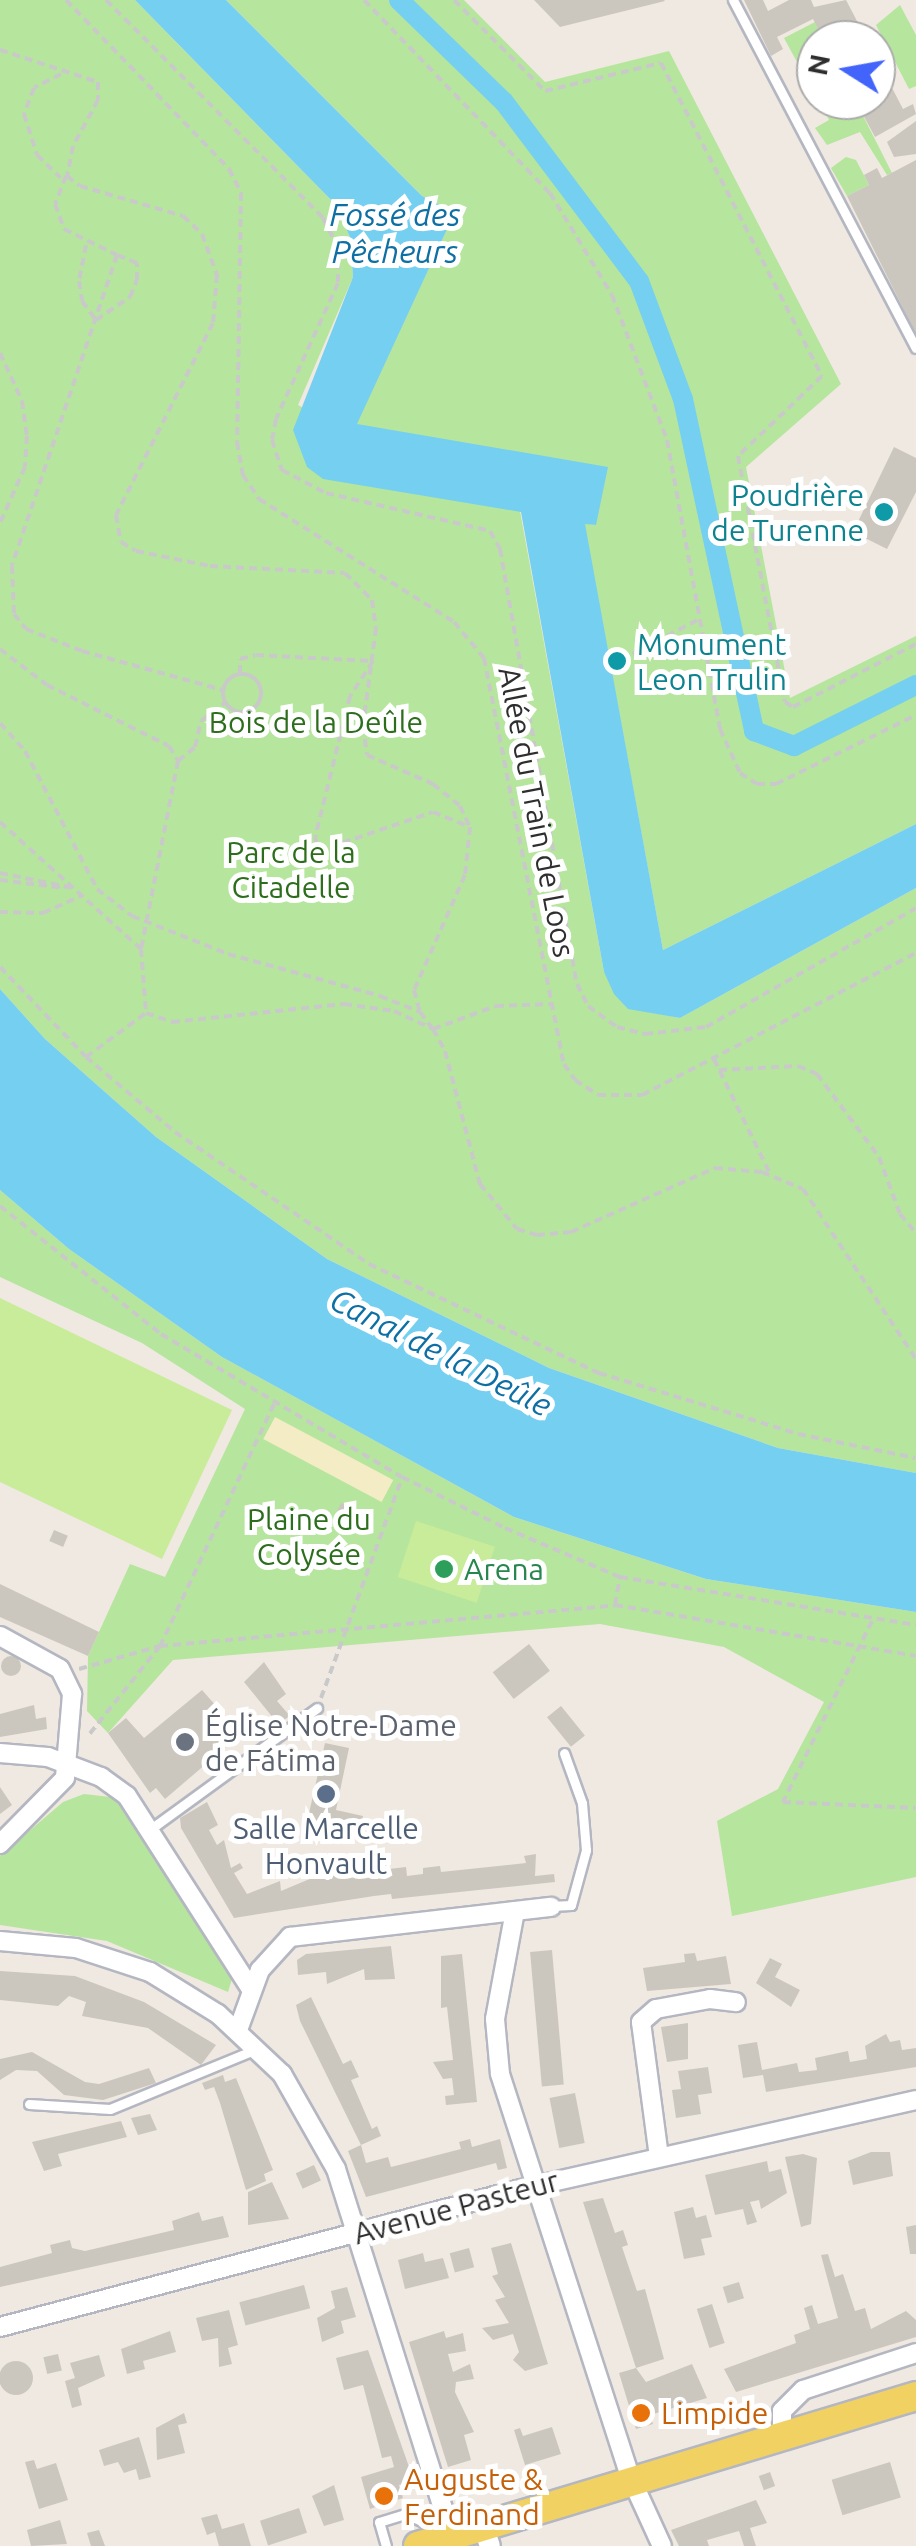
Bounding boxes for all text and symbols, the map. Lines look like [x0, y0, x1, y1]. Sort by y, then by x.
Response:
north arrow [796, 20, 896, 120]
text: N [801, 51, 835, 78]
water label: Fossé des Pêcheurs [329, 196, 461, 271]
place label: Poudrière de Turenne [711, 477, 864, 548]
marker: Poudrière de Turenne [873, 501, 895, 523]
place label: Monument Leon Trulin [637, 626, 787, 696]
marker: Monument Leon Trulin [606, 650, 628, 672]
street label: Allée du Train de Loos [491, 664, 583, 960]
park label: Bois de la Deûle [209, 704, 423, 740]
park label: Parc de la Citadelle [226, 834, 356, 904]
water label: Canal de la Deûle [324, 1280, 558, 1424]
park label: Plaine du Colysée [247, 1501, 371, 1572]
place label: Arena [464, 1551, 544, 1587]
marker: Arena [433, 1558, 455, 1580]
place label: Église Notre-Dame de Fátima [205, 1707, 457, 1778]
marker: Église Notre-Dame de Fátima [174, 1731, 196, 1753]
marker: Salle Marcelle Honvault [315, 1783, 337, 1805]
place label: Salle Marcelle Honvault [233, 1810, 419, 1880]
street label: Avenue Pasteur [350, 2162, 562, 2252]
place label: Limpide [661, 2395, 768, 2431]
marker: Limpide [630, 2402, 652, 2424]
place label: Auguste & Ferdinand [404, 2461, 543, 2532]
marker: Auguste & Ferdinand [373, 2485, 395, 2507]

